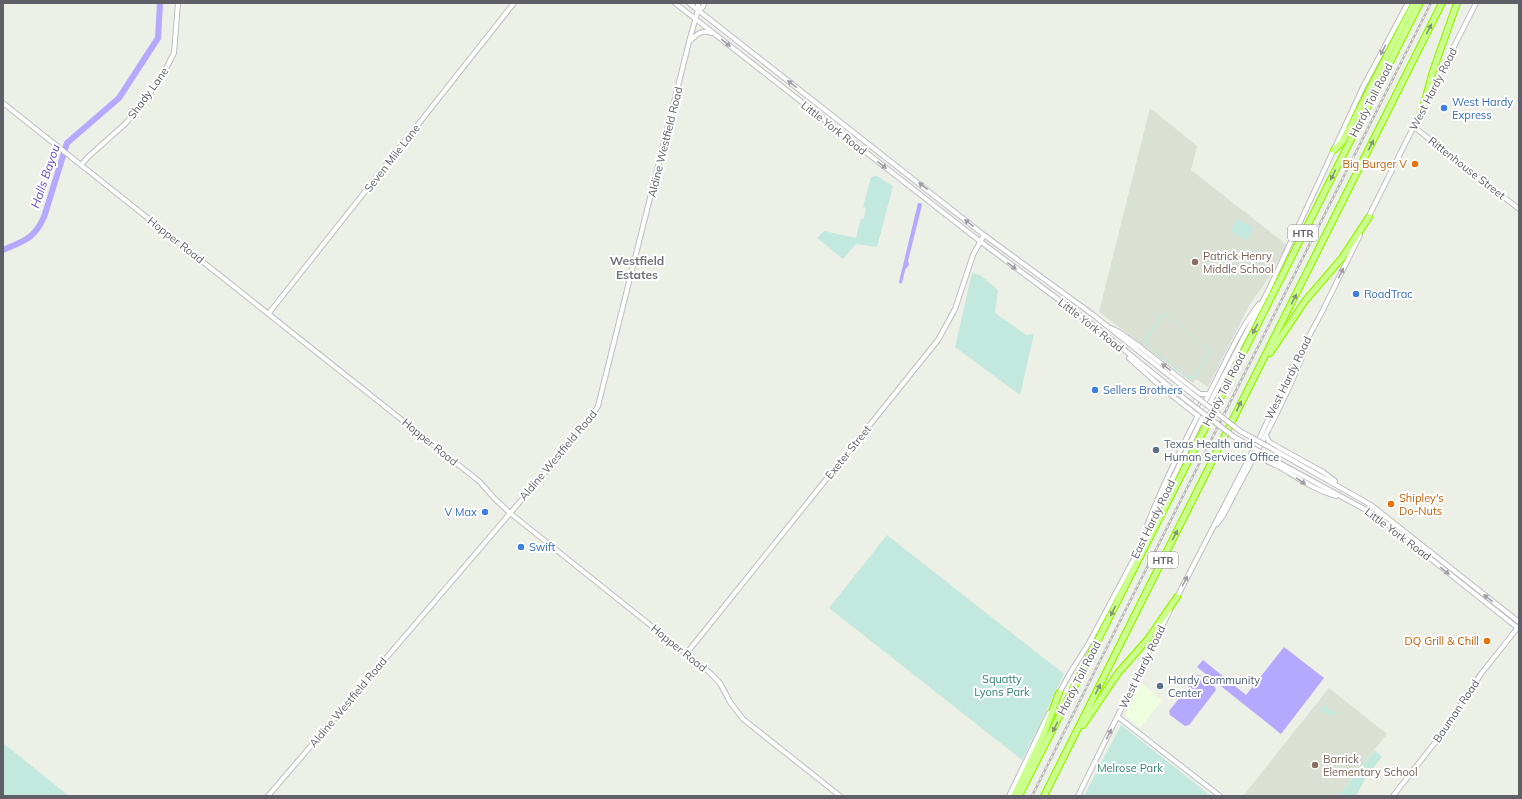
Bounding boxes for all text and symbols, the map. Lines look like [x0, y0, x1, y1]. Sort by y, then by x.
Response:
one-way arrow [1426, 23, 1432, 34]
one-way arrow [721, 39, 732, 48]
one-way arrow [1380, 44, 1386, 56]
street label: West Hardy Road [1406, 45, 1460, 133]
street label: Hardy Toll Road [1346, 61, 1396, 139]
street label: Shady Lane [125, 65, 171, 121]
one-way arrow [787, 80, 798, 88]
street label: Aldine Westfield Road [644, 85, 686, 199]
place label: West Hardy Express [1452, 95, 1513, 122]
street label: Little York Road [798, 98, 870, 158]
marker: West Hardy Express [1439, 103, 1449, 113]
street label: Seven Mile Lane [361, 121, 423, 195]
street label: Rittenhouse Street [1426, 134, 1508, 203]
one-way arrow [1368, 139, 1374, 151]
water label: Halls Bayou [27, 142, 63, 210]
place label: Big Burger V [1342, 157, 1407, 171]
marker: Big Burger V [1410, 159, 1420, 169]
one-way arrow [876, 161, 887, 170]
one-way arrow [1329, 170, 1336, 181]
one-way arrow [918, 182, 929, 191]
street label: Hopper Road [145, 214, 207, 266]
one-way arrow [964, 218, 975, 227]
road number: HTR [1288, 225, 1318, 241]
place label: Patrick Henry Middle School [1203, 249, 1274, 276]
district label: Westfield Estates [610, 253, 664, 282]
marker: Patrick Henry Middle School [1190, 257, 1200, 267]
one-way arrow [1007, 262, 1018, 270]
one-way arrow [1338, 268, 1344, 279]
place label: RoadTrac [1364, 287, 1413, 301]
marker: RoadTrac [1351, 289, 1361, 299]
one-way arrow [1291, 293, 1297, 304]
street label: Little York Road [1055, 295, 1127, 355]
one-way arrow [1252, 323, 1258, 334]
street label: West Hardy Road [1262, 334, 1314, 422]
street label: Hardy Toll Road [1199, 350, 1249, 428]
one-way arrow [1160, 362, 1171, 371]
place label: Sellers Brothers [1103, 383, 1183, 397]
marker: Sellers Brothers [1090, 385, 1100, 395]
one-way arrow [1236, 400, 1242, 412]
street label: Aldine Westfield Road [516, 407, 600, 503]
street label: Hopper Road [399, 415, 461, 469]
street label: Exeter Street [822, 422, 874, 482]
place label: Texas Health and Human Services Office [1164, 437, 1279, 464]
marker: Texas Health and Human Services Office [1151, 445, 1161, 455]
street label: East Hardy Road [1128, 477, 1178, 561]
one-way arrow [1295, 477, 1306, 485]
place label: Shipley's Do-Nuts [1399, 491, 1444, 518]
marker: Shipley's Do-Nuts [1386, 499, 1396, 509]
place label: V Max [445, 505, 477, 519]
street label: Little York Road [1362, 505, 1434, 563]
marker: V Max [480, 507, 490, 517]
one-way arrow [1172, 530, 1179, 541]
place label: Swift [529, 540, 555, 554]
marker: Swift [516, 542, 526, 552]
road number: HTR [1148, 552, 1178, 568]
one-way arrow [1440, 567, 1451, 575]
one-way arrow [1182, 575, 1189, 587]
one-way arrow [1483, 594, 1494, 602]
one-way arrow [1110, 605, 1116, 616]
street label: Hopper Road [648, 621, 710, 675]
street label: West Hardy Road [1116, 623, 1168, 711]
place label: DQ Grill & Chill [1405, 634, 1479, 648]
marker: DQ Grill & Chill [1482, 636, 1492, 646]
street label: Hardy Toll Road [1054, 639, 1104, 717]
street label: Aldine Westfield Road [306, 654, 390, 750]
park label: Squatty Lyons Park [974, 672, 1030, 699]
place label: Hardy Community Center [1168, 673, 1260, 700]
street label: Bauman Road [1430, 677, 1482, 745]
marker: Hardy Community Center [1155, 681, 1165, 691]
one-way arrow [1095, 683, 1101, 695]
one-way arrow [1051, 721, 1058, 733]
one-way arrow [1106, 729, 1112, 740]
place label: Barrick Elementary School [1323, 752, 1418, 779]
marker: Barrick Elementary School [1310, 760, 1320, 770]
park label: Melrose Park [1097, 761, 1163, 775]

